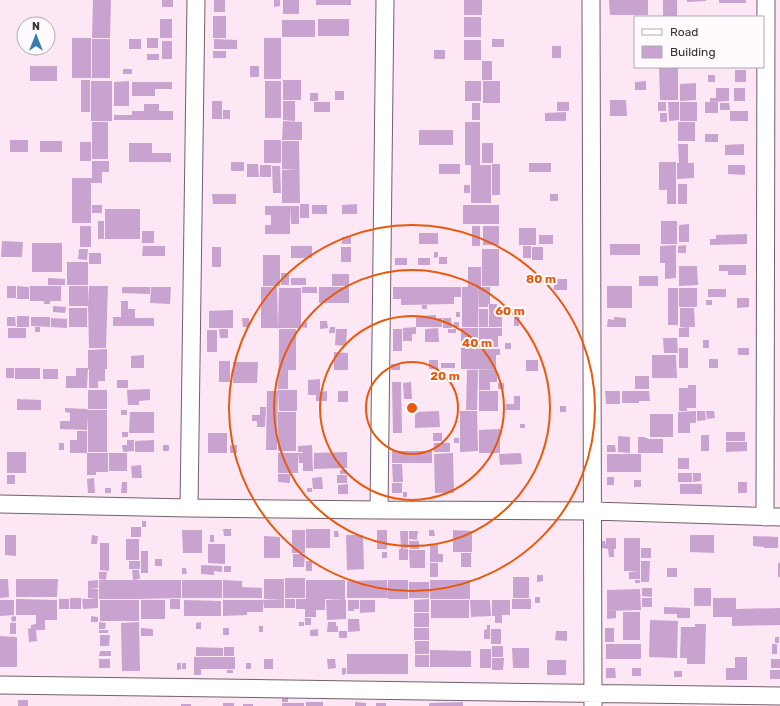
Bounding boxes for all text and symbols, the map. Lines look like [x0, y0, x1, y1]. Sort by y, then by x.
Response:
north arrow [16, 16, 56, 56]
legend [634, 16, 764, 68]
text: N [32, 20, 40, 33]
text: Road [670, 25, 698, 39]
text: Building [670, 45, 716, 59]
text: 80 m [526, 272, 556, 286]
text: 60 m [495, 304, 525, 318]
text: 40 m [462, 336, 492, 350]
text: 20 m [430, 369, 460, 383]
centre of rings [405, 401, 419, 415]

